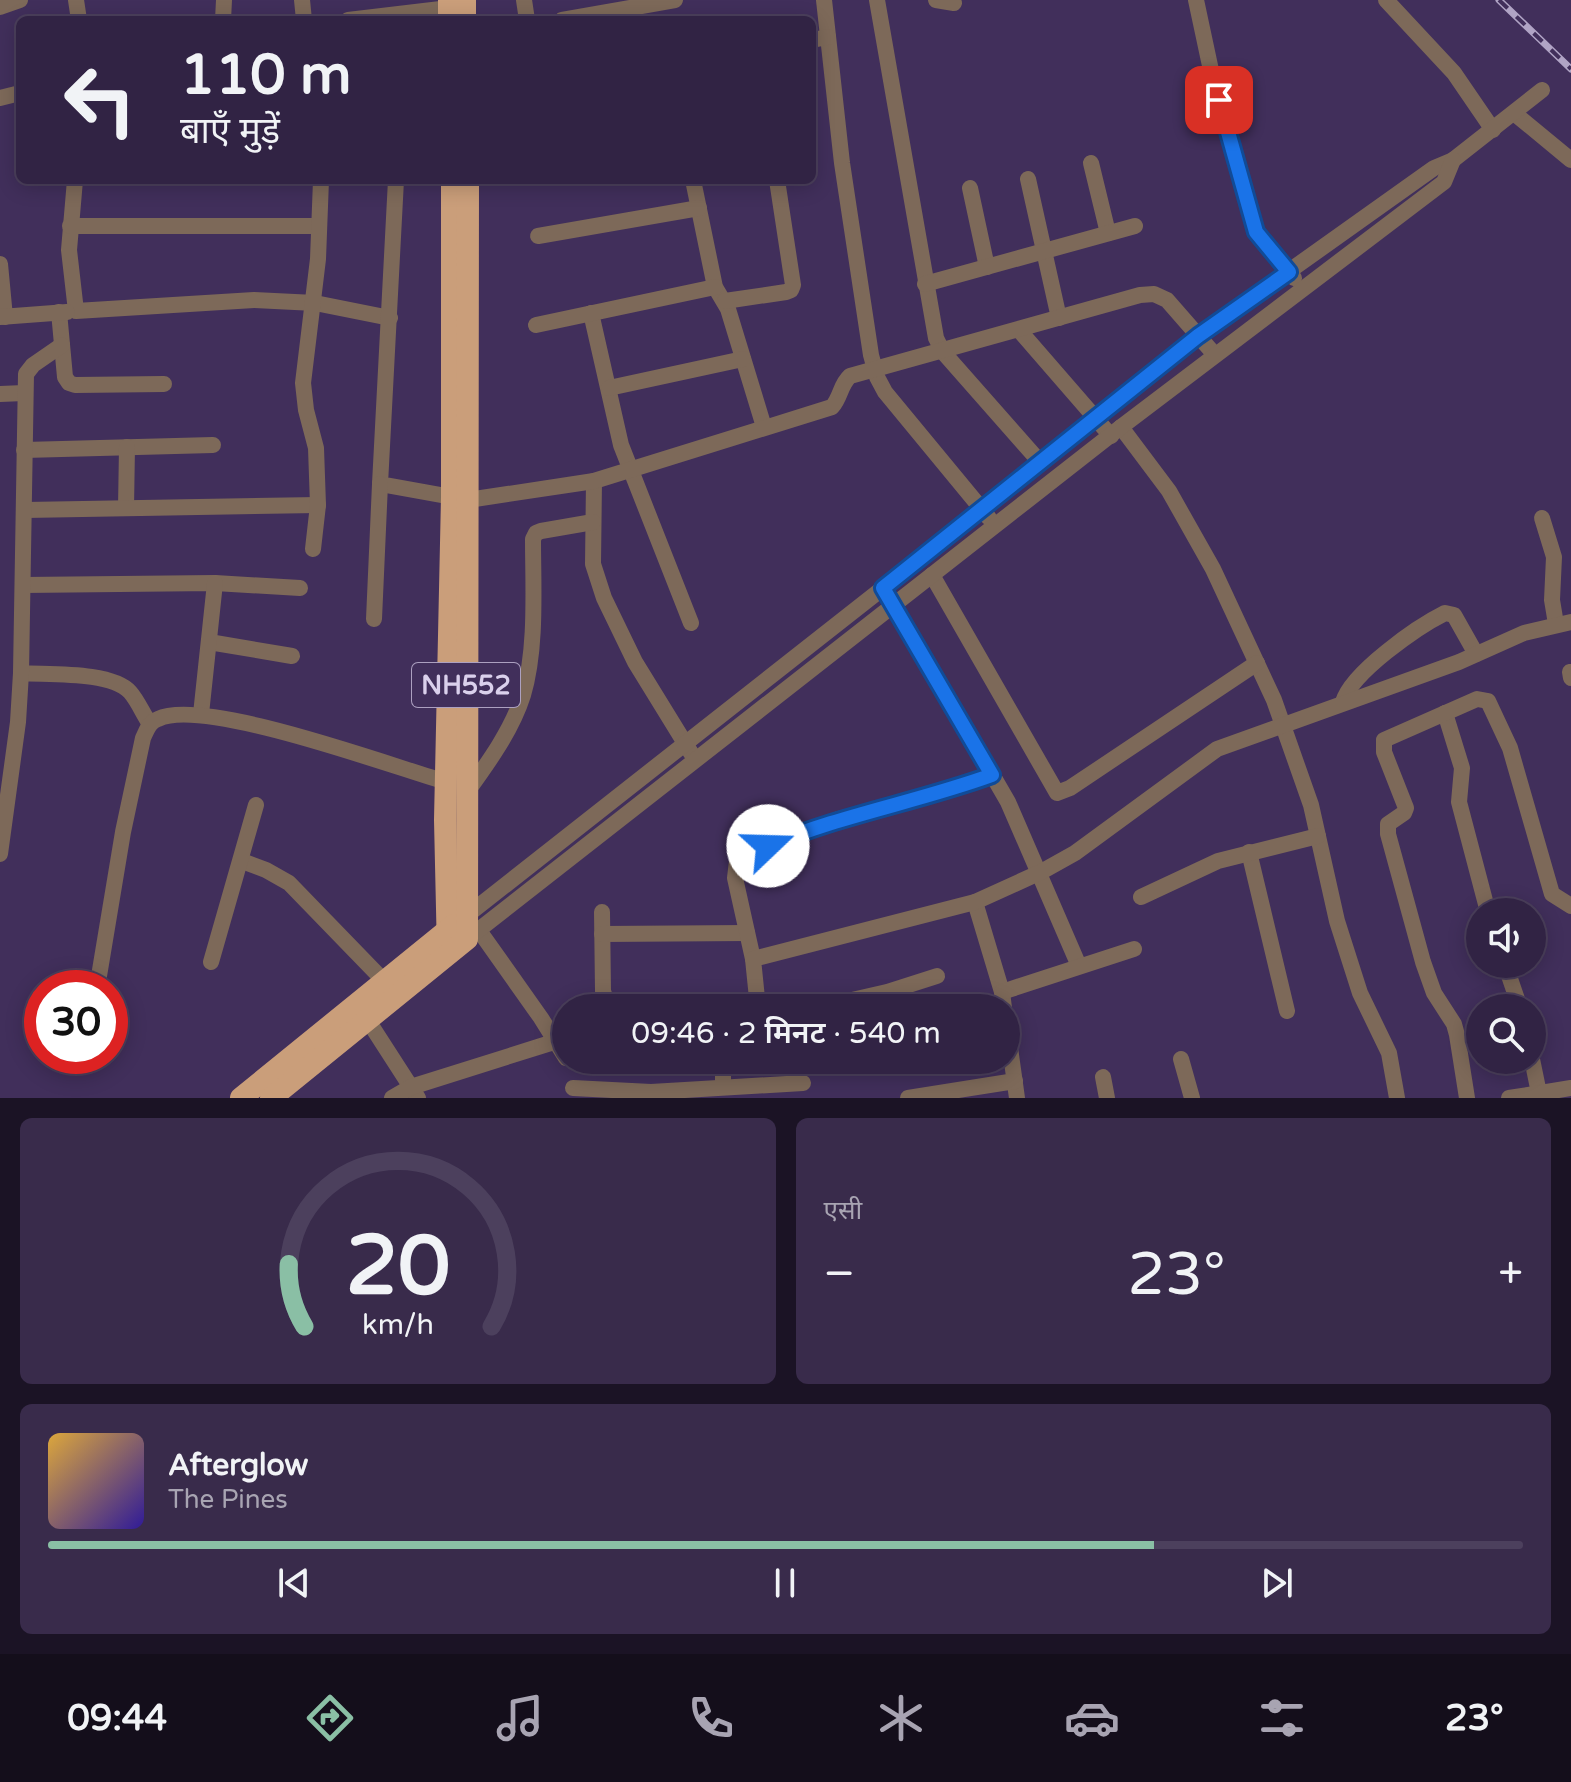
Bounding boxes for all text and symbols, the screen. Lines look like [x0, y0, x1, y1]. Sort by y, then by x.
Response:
text: 110 m [180, 42, 351, 109]
icon: left [48, 48, 152, 152]
pin [1185, 66, 1253, 134]
icon: arrive [1197, 78, 1241, 122]
text: बाएँ मुड़ें [180, 110, 280, 153]
road number: NH552 [412, 663, 520, 707]
position arrow [726, 804, 810, 888]
map controls [1466, 898, 1546, 1074]
button: sound [1466, 898, 1546, 978]
speed limit sign: 30 [24, 970, 128, 1074]
button: search [1466, 994, 1546, 1074]
text: 09:46 · 2 मिनट · 540 m [631, 1015, 941, 1052]
text: एसी [824, 1195, 862, 1226]
text: 20 [346, 1217, 450, 1317]
text: 23° [1128, 1239, 1226, 1311]
text: − [824, 1248, 855, 1301]
text: + [1498, 1248, 1523, 1301]
text: km/h [362, 1308, 434, 1342]
text: Afterglow [168, 1447, 308, 1484]
text: The Pines [168, 1484, 288, 1515]
icon: previous [272, 1561, 316, 1605]
icon: pause [763, 1561, 807, 1605]
icon: next [1255, 1561, 1299, 1605]
icon: directions [302, 1690, 358, 1746]
icon: music [492, 1690, 548, 1746]
icon: phone [683, 1690, 739, 1746]
icon: climate [873, 1690, 929, 1746]
icon: car [1064, 1690, 1120, 1746]
icon: filters [1254, 1690, 1310, 1746]
text: 09:44 [67, 1697, 167, 1740]
text: 23° [1445, 1697, 1504, 1740]

